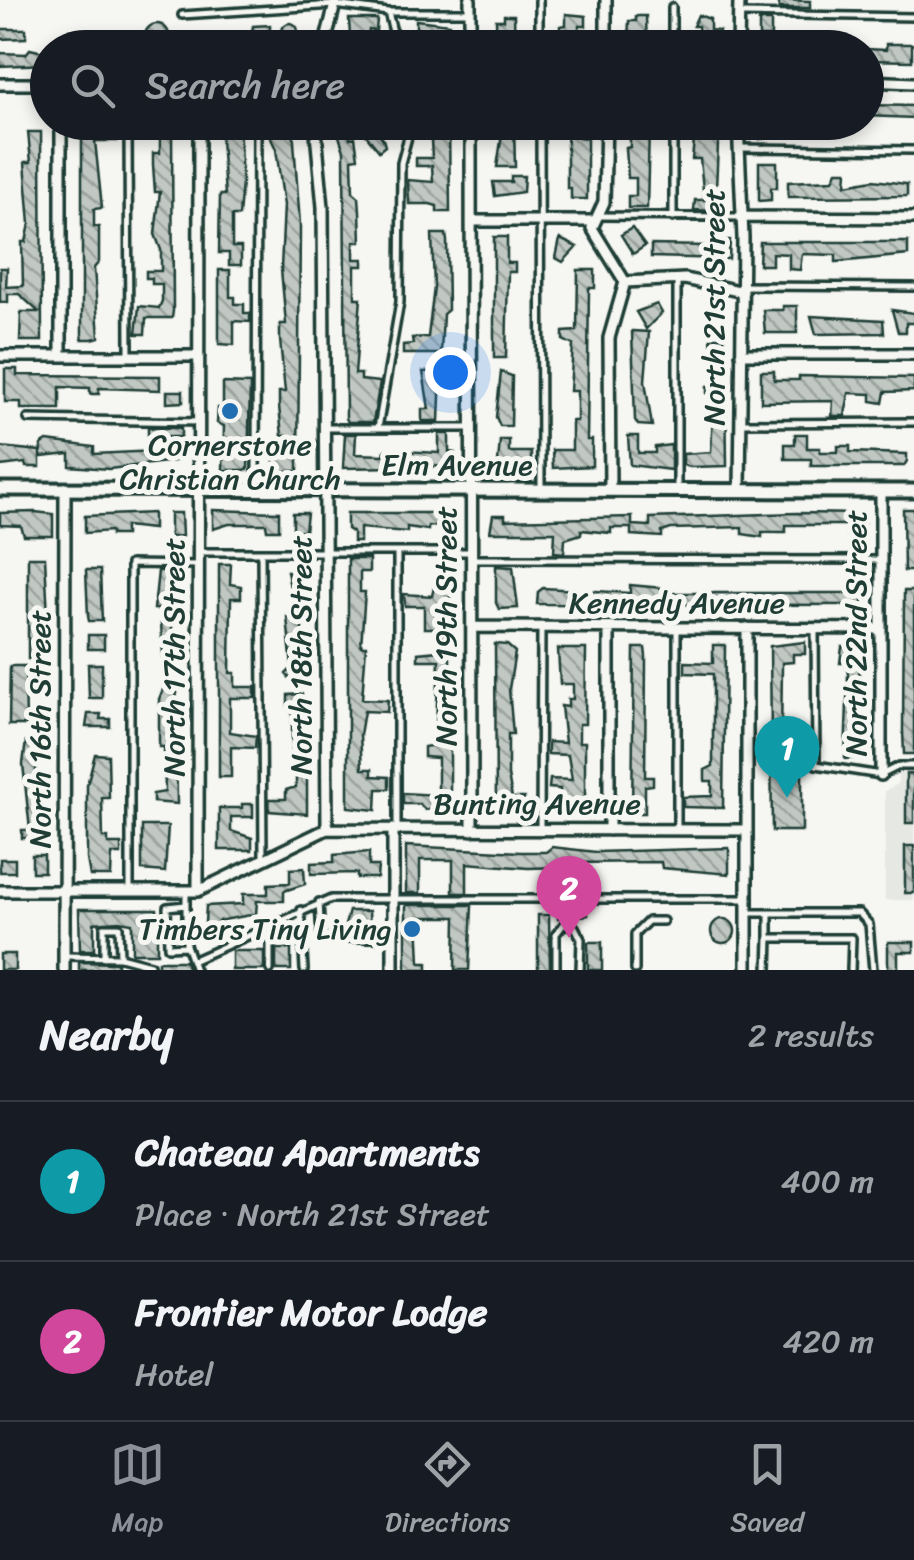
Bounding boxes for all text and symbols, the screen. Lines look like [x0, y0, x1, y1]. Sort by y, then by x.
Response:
search box [30, 30, 884, 140]
text: Search here [145, 52, 345, 119]
icon: search [65, 58, 120, 113]
street label: North 21st Street [687, 188, 741, 426]
your location [425, 347, 476, 398]
marker: Cornerstone Christian Church [219, 400, 241, 422]
place label: Cornerstone Christian Church [119, 418, 341, 506]
street label: Elm Avenue [381, 438, 533, 492]
street label: North 19th Street [419, 506, 473, 746]
street label: North 22nd Street [829, 510, 883, 756]
street label: North 18th Street [274, 535, 328, 775]
street label: North 17th Street [147, 538, 201, 776]
street label: Kennedy Avenue [569, 576, 785, 630]
street label: North 16th Street [13, 610, 67, 848]
pin: 1 [754, 716, 820, 798]
street label: Bunting Avenue [433, 777, 641, 831]
pin: 2 [536, 856, 602, 938]
place label: Timbers Tiny Living [139, 902, 392, 956]
marker: Timbers Tiny Living [401, 918, 423, 940]
text: Nearby [40, 998, 173, 1072]
text: 2 results [748, 1007, 874, 1064]
text: Chateau Apartments [135, 1119, 480, 1186]
text: 1 [66, 1153, 79, 1210]
text: 400 m [781, 1153, 874, 1210]
text: Place · North 21st Street [135, 1186, 490, 1243]
text: Frontier Motor Lodge [135, 1279, 487, 1346]
text: 2 [63, 1313, 82, 1370]
text: 420 m [782, 1313, 874, 1370]
text: Hotel [135, 1346, 213, 1403]
tab: Map [110, 1437, 165, 1546]
tab: Directions [385, 1437, 510, 1546]
tab: Saved [730, 1437, 804, 1546]

